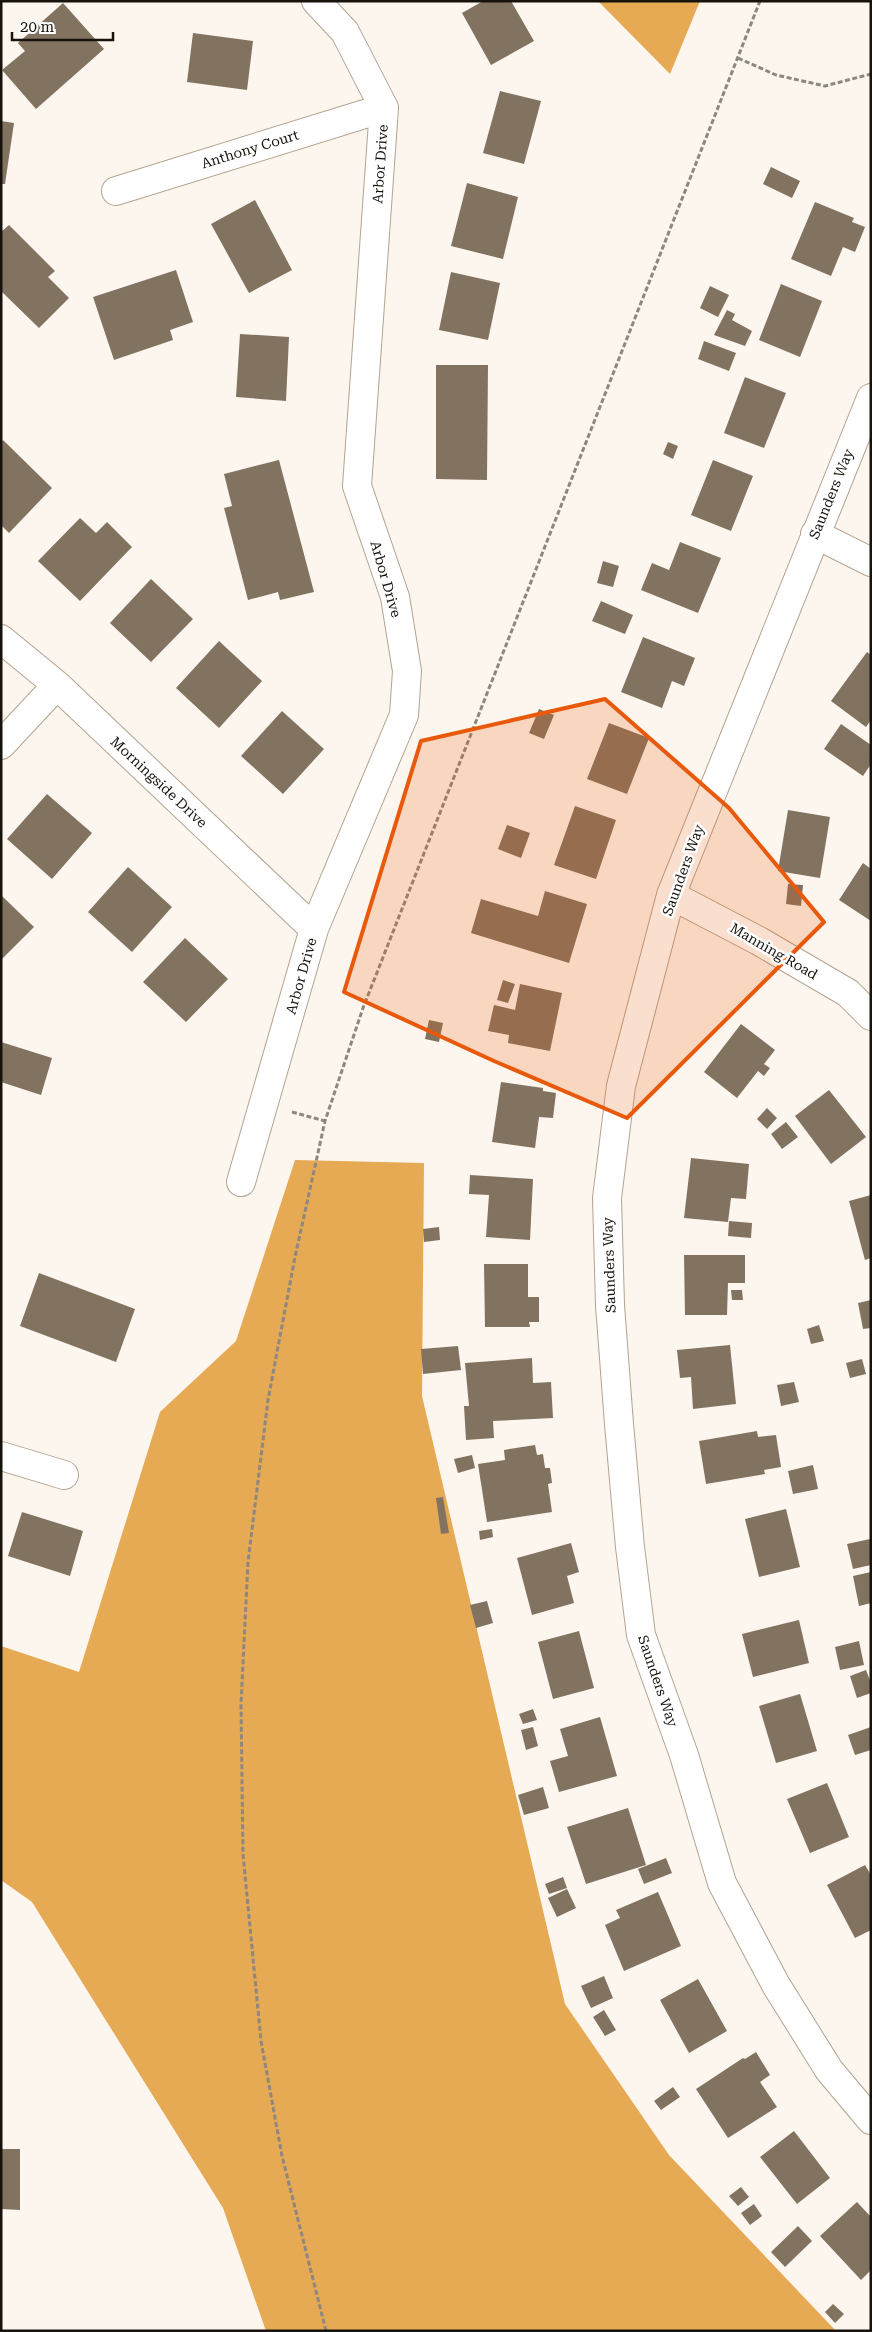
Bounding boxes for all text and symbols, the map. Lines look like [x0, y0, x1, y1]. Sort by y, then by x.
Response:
scale bar [12, 10, 114, 42]
text: 20 m [20, 18, 55, 36]
street label: Arbor Drive [369, 124, 391, 204]
street label: Anthony Court [199, 127, 301, 171]
street label: Saunders Way [806, 446, 857, 541]
street label: Arbor Drive [367, 539, 405, 619]
street label: Morningside Drive [108, 733, 211, 831]
street label: Saunders Way [659, 822, 707, 918]
street label: Manning Road [727, 920, 821, 982]
street label: Arbor Drive [282, 936, 320, 1016]
street label: Saunders Way [599, 1216, 619, 1313]
street label: Saunders Way [635, 1633, 681, 1730]

